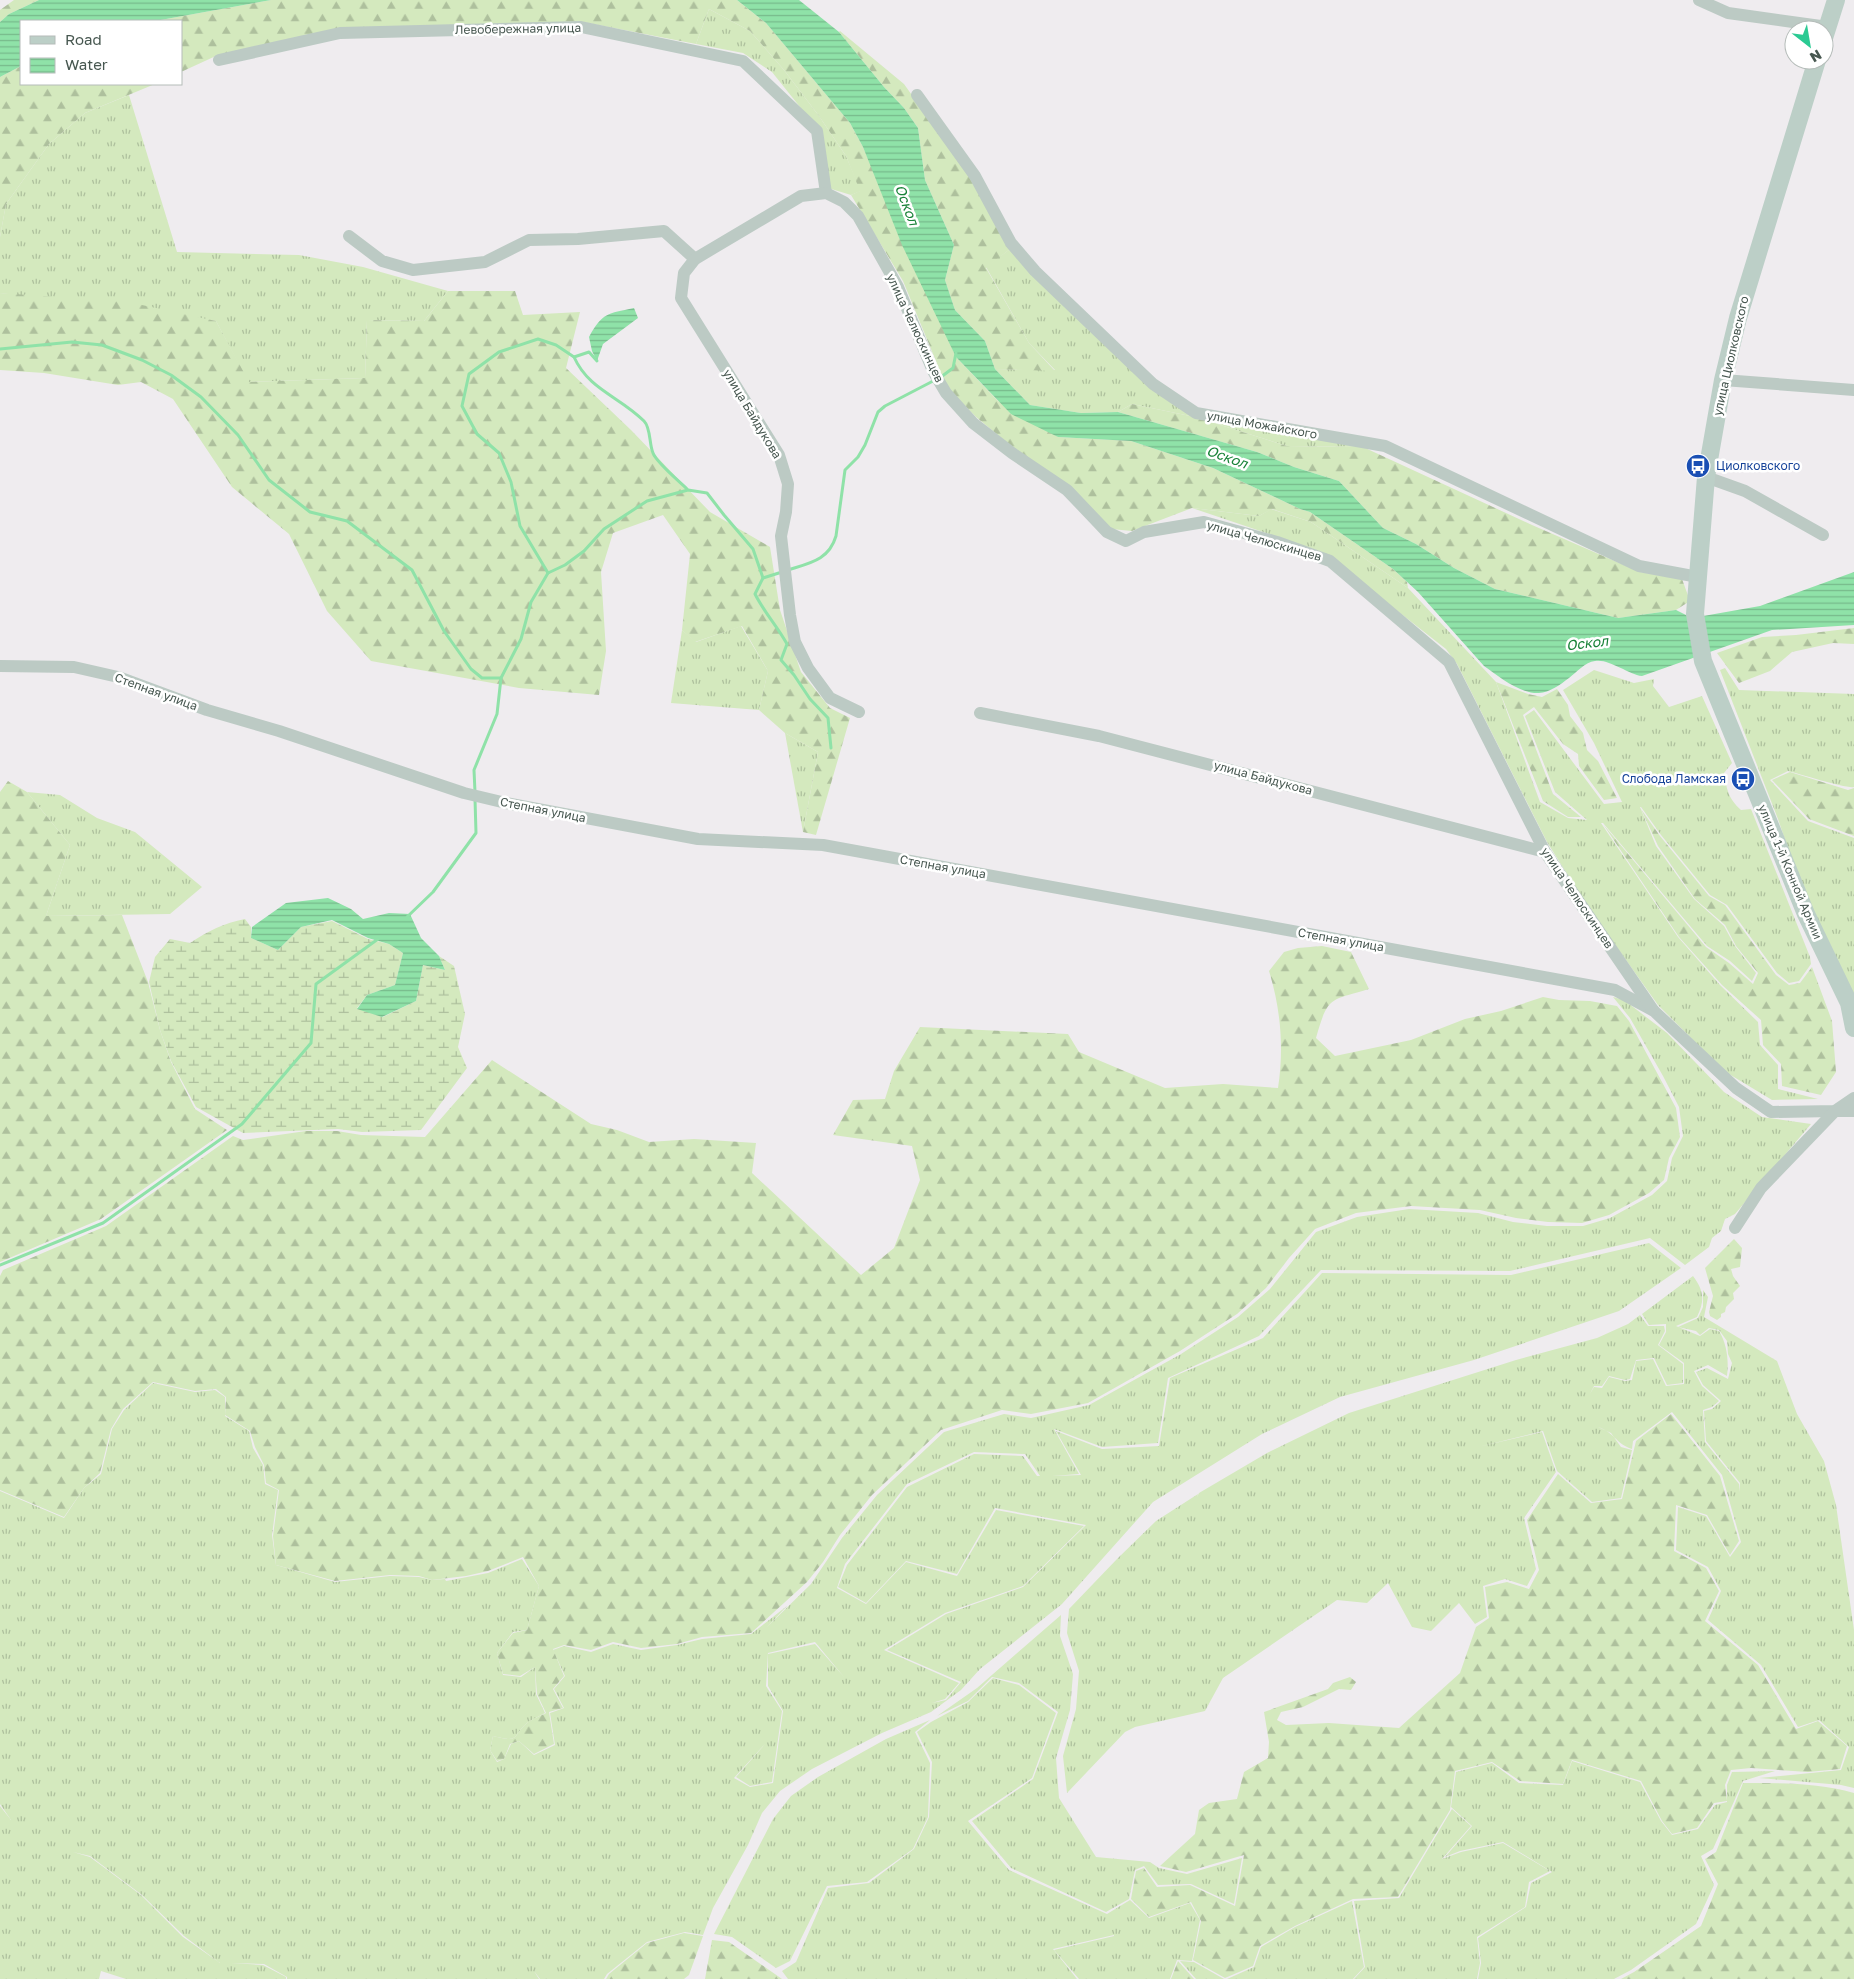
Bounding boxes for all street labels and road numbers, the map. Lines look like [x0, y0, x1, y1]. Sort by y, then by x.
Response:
street label: Левобережная улица [455, 20, 581, 37]
street label: улица Челюскинцев [884, 271, 947, 385]
street label: улица Циолковского [1709, 295, 1752, 417]
street label: улица Байдукова [720, 366, 785, 461]
street label: улица Можайского [1206, 407, 1319, 442]
street label: улица Челюскинцев [1205, 517, 1323, 564]
street label: Степная улица [113, 670, 200, 713]
street label: улица Байдукова [1212, 757, 1314, 798]
street label: Степная улица [499, 794, 587, 825]
street label: улица 1-й Конной Армии [1755, 802, 1826, 942]
street label: улица Челюскинцев [1538, 844, 1617, 951]
street label: Степная улица [899, 852, 987, 881]
street label: Степная улица [1297, 925, 1385, 954]

